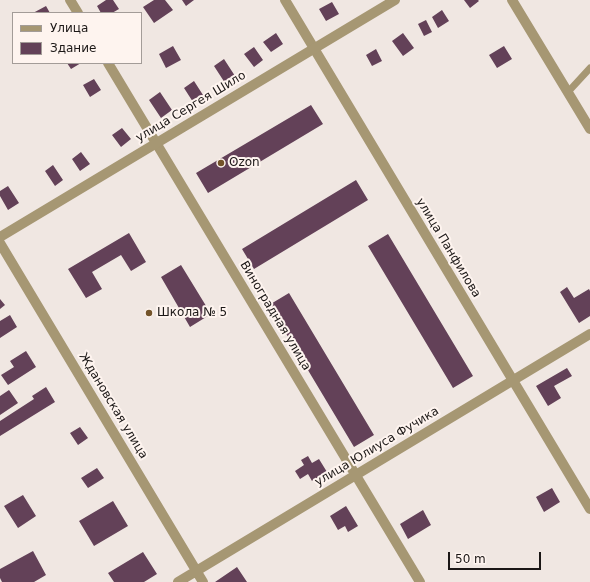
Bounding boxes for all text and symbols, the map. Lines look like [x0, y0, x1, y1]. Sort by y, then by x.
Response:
legend [12, 12, 142, 64]
text: Улица [50, 21, 88, 35]
text: Здание [50, 41, 96, 55]
street label: улица Сергея Шило [133, 68, 249, 146]
place label: Ozon [229, 156, 260, 170]
marker: Ozon [216, 158, 226, 168]
street label: улица Панфилова [413, 196, 483, 300]
street label: Виноградная улица [237, 259, 313, 373]
place label: Школа № 5 [157, 306, 227, 320]
marker: Школа № 5 [144, 308, 154, 318]
street label: Ждановская улица [76, 350, 150, 462]
street label: улица Юлиуса Фучика [312, 404, 442, 490]
scale bar [450, 544, 543, 570]
text: 50 m [455, 552, 486, 566]

